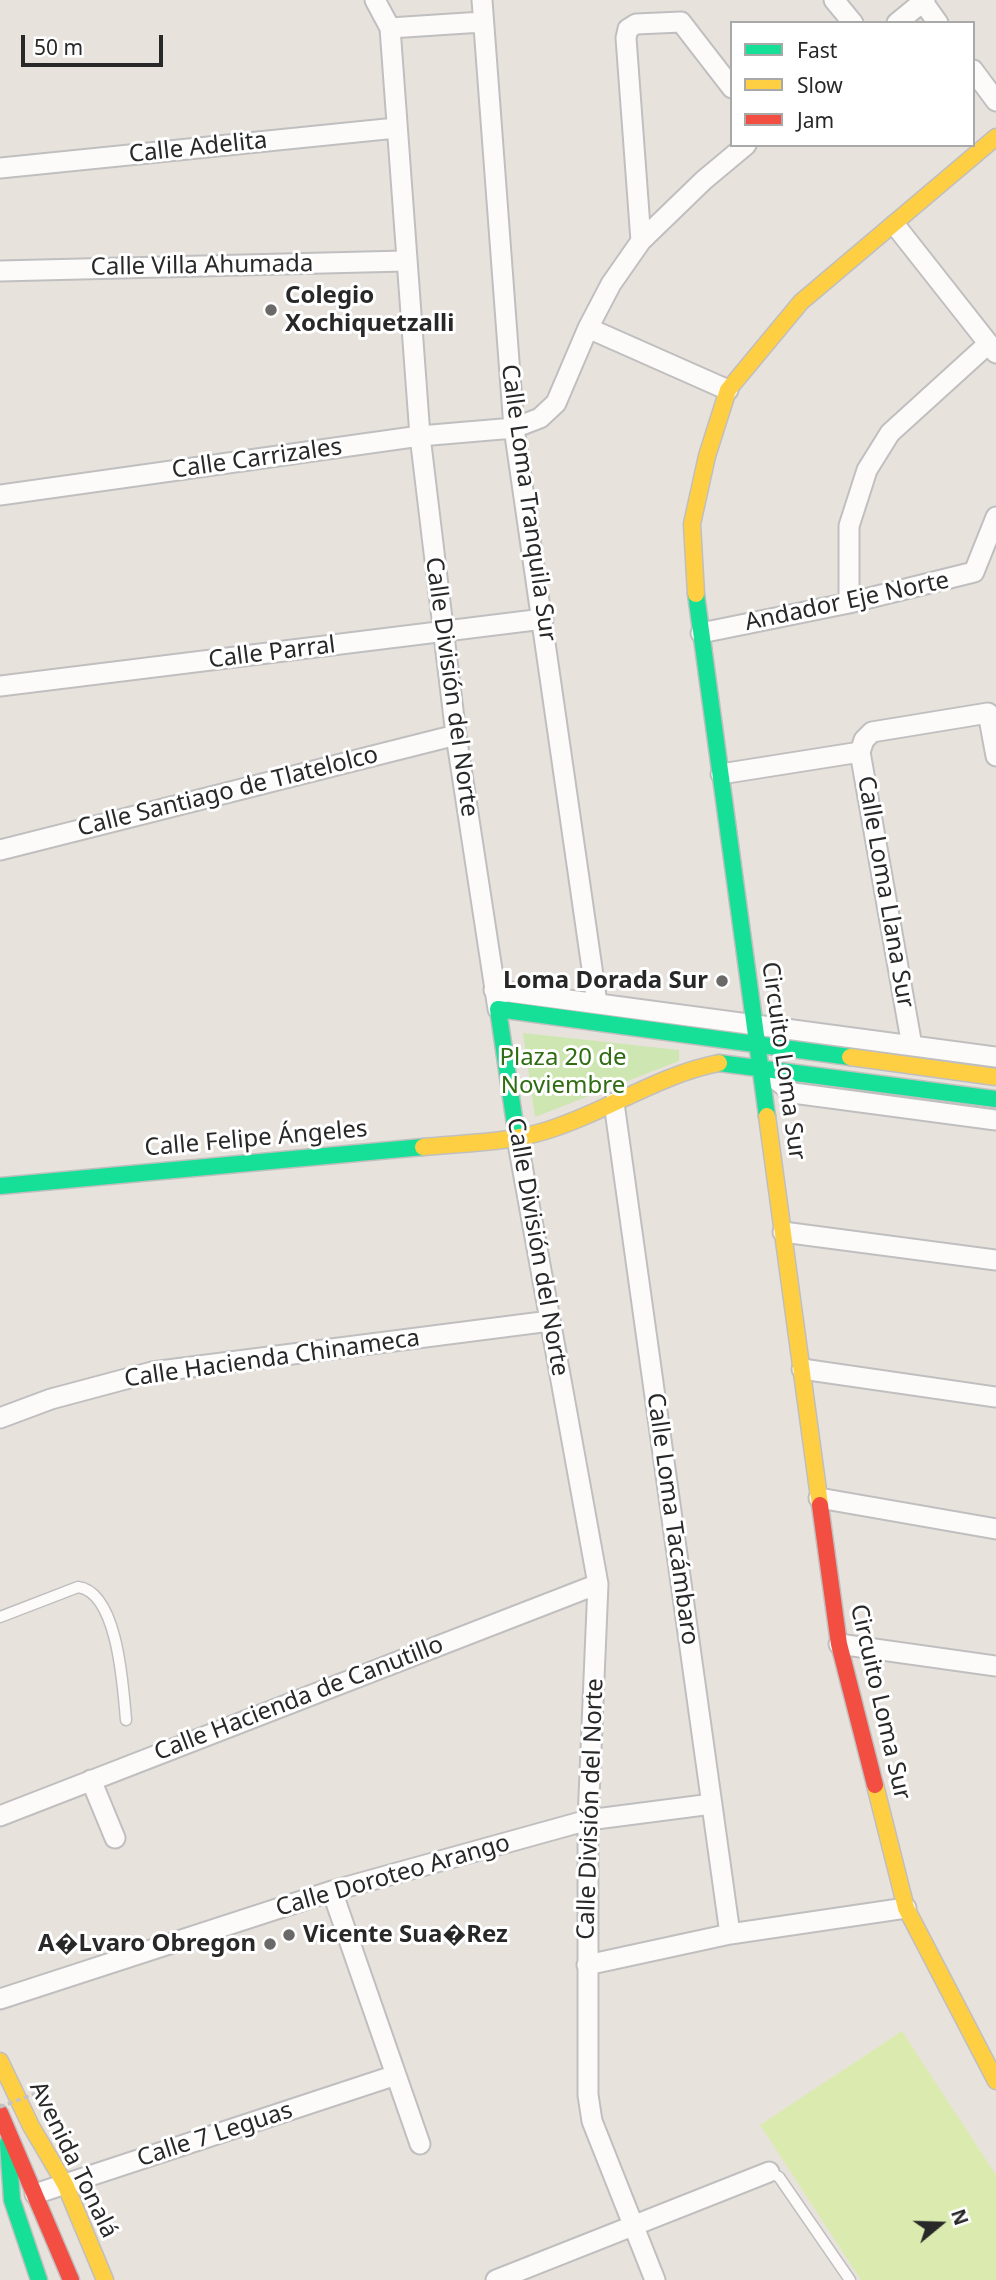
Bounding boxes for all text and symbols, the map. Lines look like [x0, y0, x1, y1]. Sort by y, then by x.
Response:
scale bar [24, 21, 166, 65]
legend [730, 21, 975, 147]
text: 50 m [34, 33, 83, 61]
text: Fast [797, 36, 837, 64]
text: Slow [797, 71, 843, 99]
text: Jam [797, 106, 834, 134]
street label: Calle Adelita [127, 126, 269, 170]
street label: Calle Villa Ahumada [90, 250, 314, 282]
place label: Colegio Xochiquetzalli [285, 282, 454, 338]
marker: Colegio Xochiquetzalli [263, 302, 279, 318]
street label: Calle Loma Tranquila Sur [494, 363, 562, 643]
street label: Calle Carrizales [170, 433, 344, 485]
street label: Calle División del Norte [419, 555, 483, 819]
street label: Andador Eje Norte [742, 566, 952, 638]
street label: Calle Parral [207, 631, 337, 675]
street label: Calle Santiago de Tlatelolco [75, 741, 381, 843]
street label: Calle Loma Llana Sur [850, 774, 920, 1010]
street label: Circuito Loma Sur [755, 960, 811, 1162]
place label: Loma Dorada Sur [503, 967, 708, 995]
marker: Loma Dorada Sur [714, 973, 730, 989]
park label: Plaza 20 de Noviembre [499, 1044, 627, 1100]
street label: Calle Felipe Ángeles [143, 1115, 369, 1163]
street label: Calle División del Norte [500, 1116, 574, 1378]
street label: Calle Hacienda Chinameca [122, 1324, 422, 1394]
street label: Calle Loma Tacámbaro [640, 1391, 704, 1647]
street label: Circuito Loma Sur [843, 1601, 917, 1803]
street label: Calle Hacienda de Canutillo [150, 1631, 448, 1767]
street label: Calle División del Norte [572, 1678, 610, 1940]
street label: Calle Doroteo Arango [273, 1829, 513, 1923]
place label: Vicente Sua�Rez [303, 1921, 508, 1949]
marker: Vicente Sua�Rez [281, 1927, 297, 1943]
place label: A�Lvaro Obregon [38, 1930, 256, 1958]
marker: A�Lvaro Obregon [262, 1936, 278, 1952]
street label: Avenida Tonalá [23, 2077, 123, 2243]
street label: Calle 7 Leguas [134, 2096, 296, 2174]
north arrow [905, 2189, 975, 2259]
text: N [945, 2206, 975, 2229]

